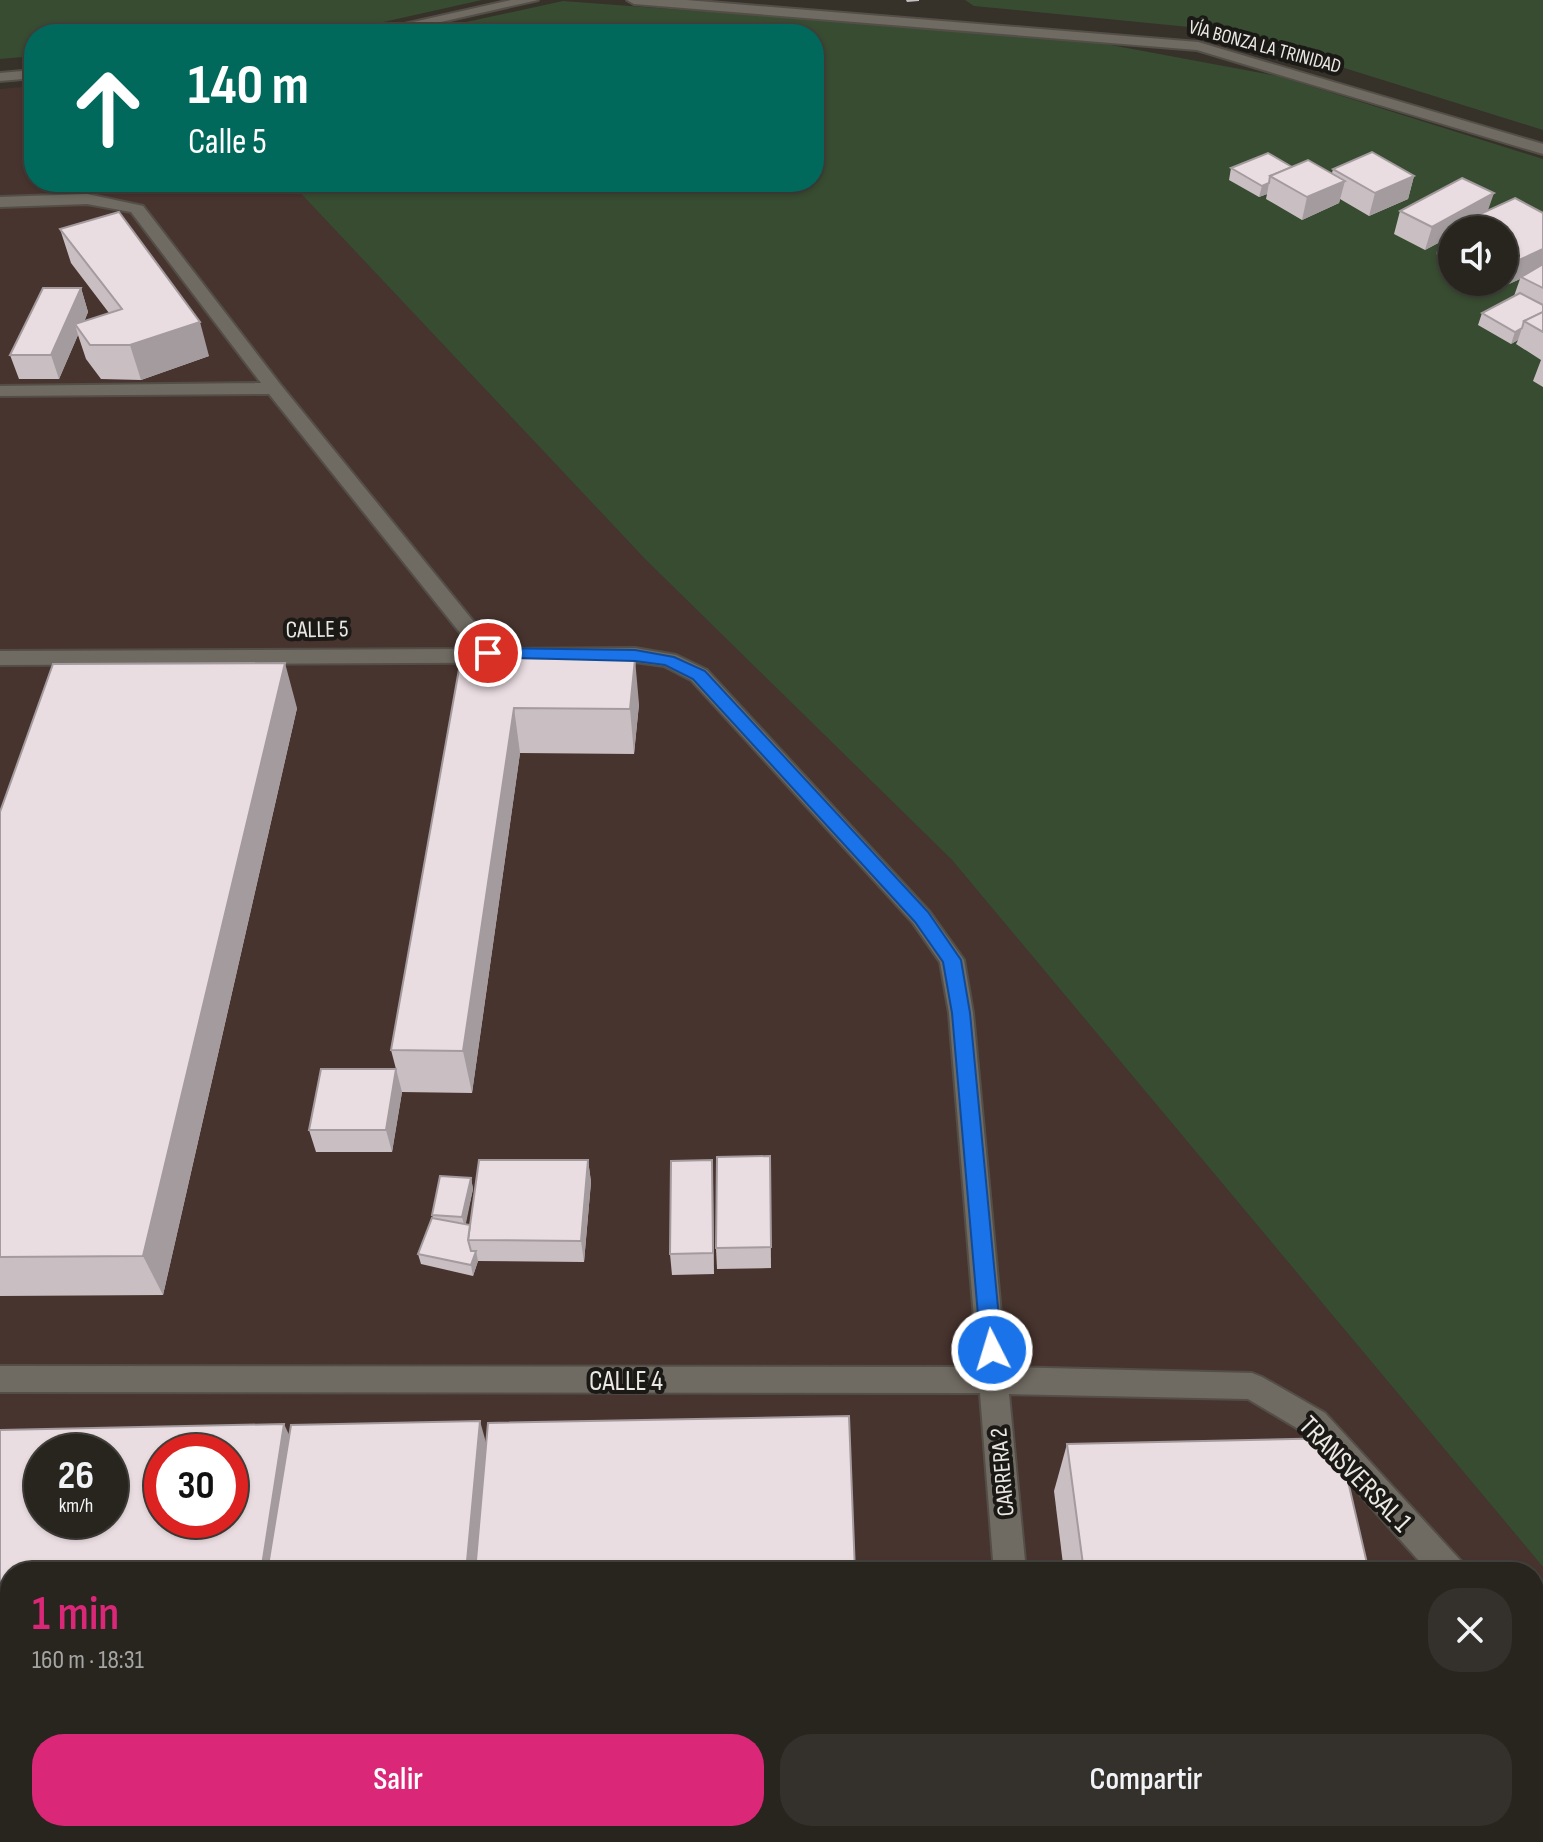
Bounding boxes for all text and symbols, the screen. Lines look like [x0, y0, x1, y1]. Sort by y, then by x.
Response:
street label: VÍA BONZA LA TRINIDAD [1186, 15, 1344, 79]
text: 140 m [188, 53, 309, 120]
icon: ahead [56, 56, 160, 160]
text: Calle 5 [188, 121, 267, 164]
map controls [1438, 216, 1518, 296]
button: sound [1438, 216, 1518, 296]
street label: CALLE 5 [285, 614, 349, 645]
pin [454, 619, 522, 687]
icon: arrive [466, 631, 510, 675]
position arrow [950, 1308, 1034, 1392]
street label: CALLE 4 [589, 1365, 663, 1398]
street label: TRANSVERSAL 1 [1292, 1409, 1418, 1539]
street label: CARRERA 2 [984, 1426, 1021, 1517]
speed limit sign: 30 [144, 1434, 248, 1538]
text: 26 [58, 1452, 94, 1500]
text: km/h [59, 1494, 93, 1518]
text: 1 min [32, 1586, 119, 1643]
button: close [1428, 1588, 1512, 1672]
text: 160 m · 18:31 [32, 1645, 144, 1676]
button: Salir [32, 1734, 764, 1826]
button: Compartir [780, 1734, 1512, 1826]

